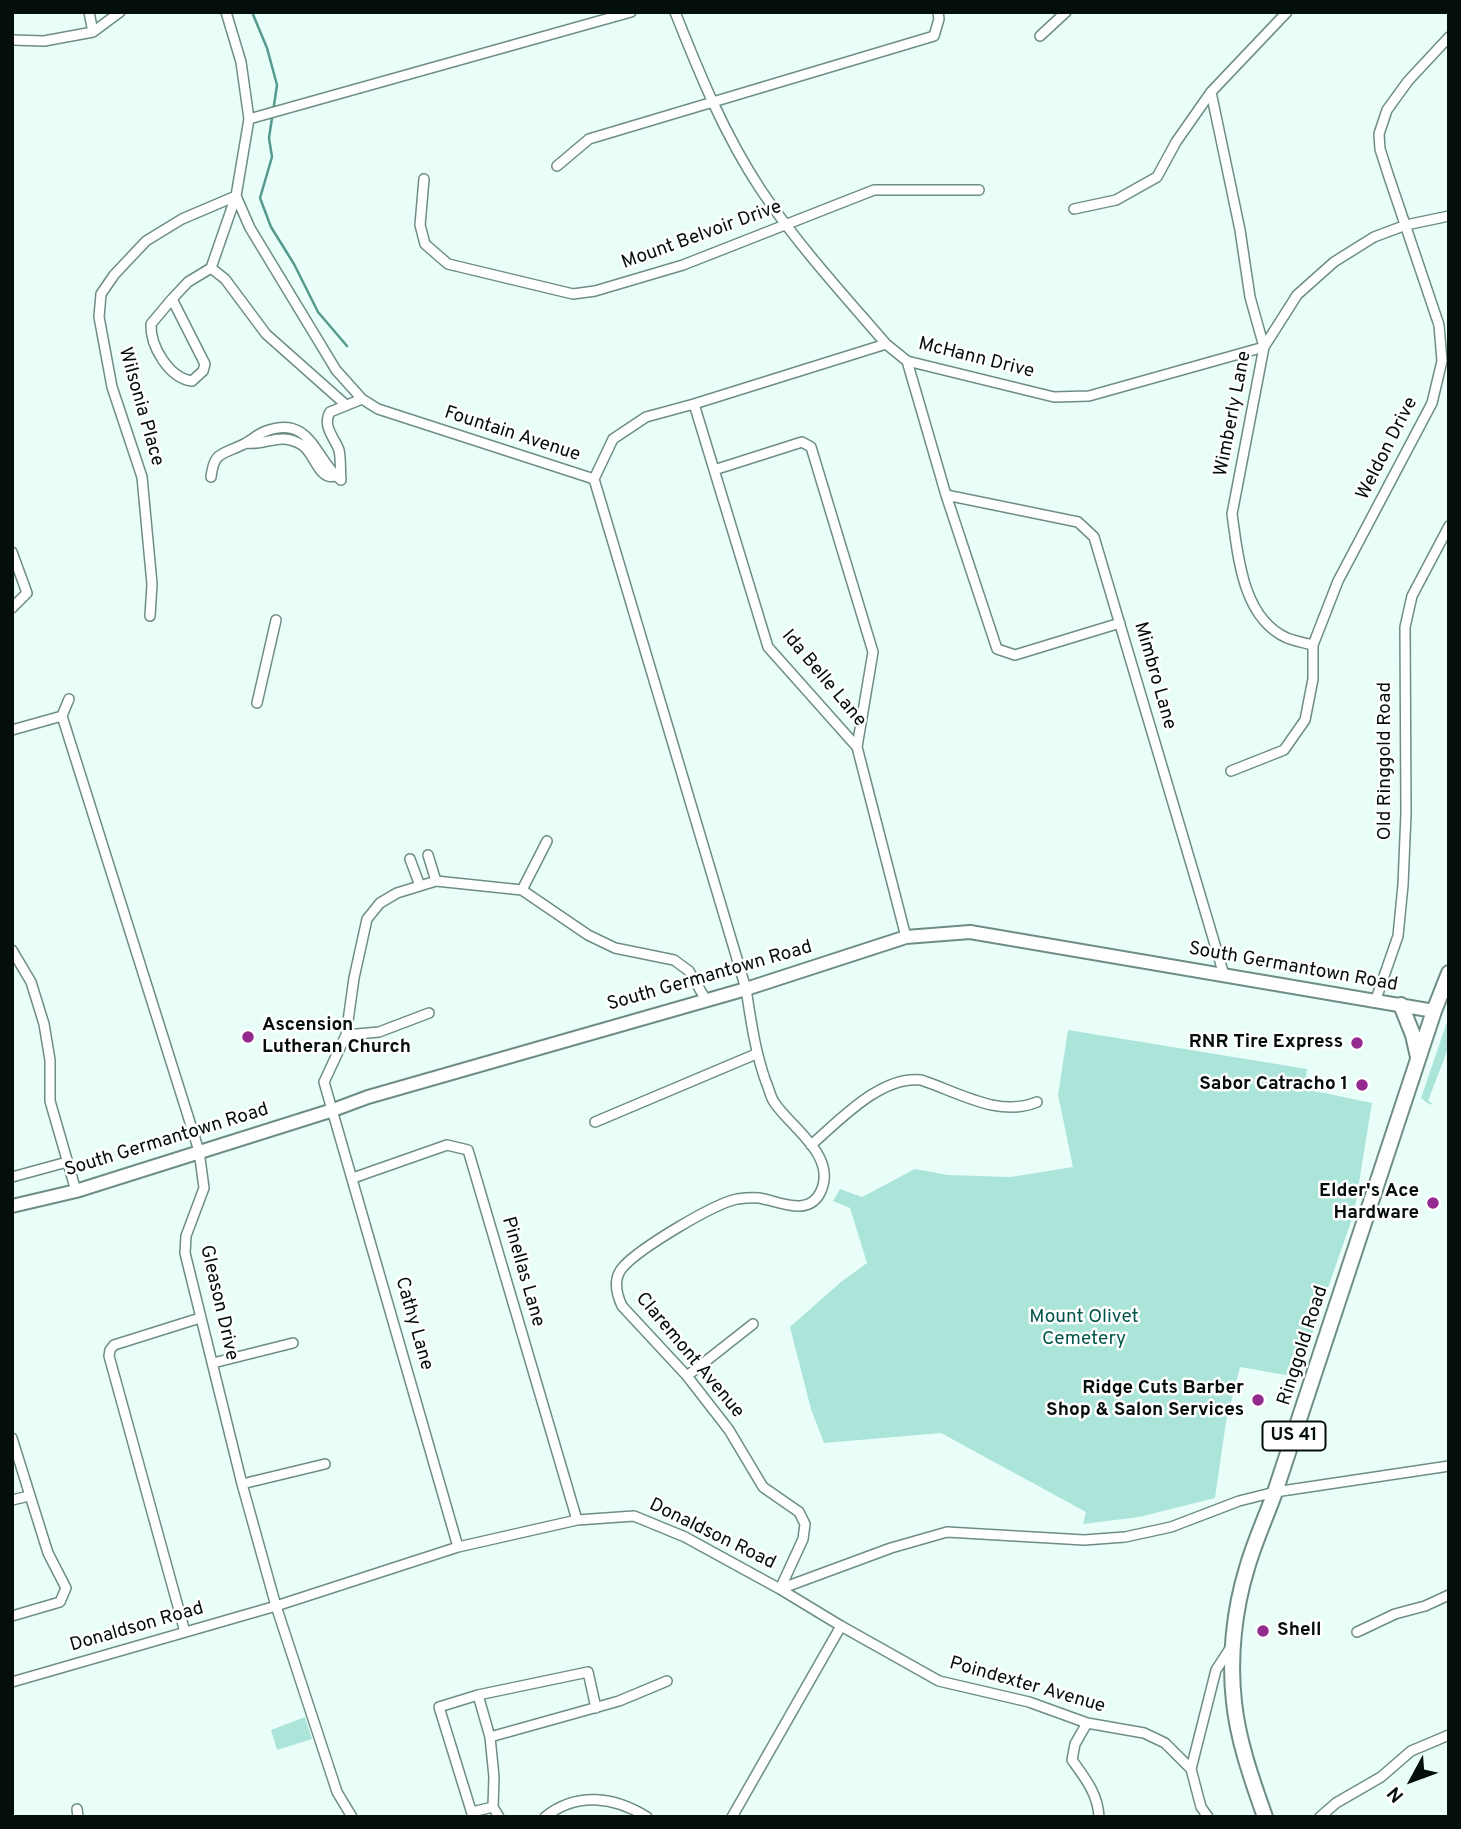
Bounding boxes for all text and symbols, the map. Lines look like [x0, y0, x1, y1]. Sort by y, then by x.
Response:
street label: Mount Belvoir Drive [619, 196, 785, 276]
street label: McHann Drive [916, 334, 1036, 384]
street label: Wilsonia Place [112, 345, 168, 469]
street label: Wimberly Lane [1211, 349, 1257, 479]
street label: Weldon Drive [1352, 394, 1424, 504]
street label: Fountain Avenue [441, 402, 583, 468]
street label: Mimbro Lane [1128, 620, 1180, 732]
street label: Ida Belle Lane [776, 626, 870, 732]
street label: Old Ringgold Road [1375, 682, 1397, 840]
street label: South Germantown Road [605, 937, 815, 1017]
street label: South Germantown Road [1187, 938, 1399, 998]
place label: Ascension Lutheran Church [262, 1015, 411, 1059]
marker: Ascension Lutheran Church [240, 1029, 256, 1045]
place label: RNR Tire Express [1189, 1032, 1343, 1054]
marker: RNR Tire Express [1349, 1035, 1365, 1051]
place label: Sabor Catracho 1 [1199, 1074, 1348, 1096]
marker: Sabor Catracho 1 [1354, 1077, 1370, 1093]
street label: South Germantown Road [62, 1099, 272, 1183]
place label: Elder's Ace Hardware [1319, 1181, 1419, 1225]
marker: Elder's Ace Hardware [1425, 1195, 1441, 1211]
street label: Pinellas Lane [495, 1214, 549, 1330]
street label: Gleason Drive [194, 1243, 242, 1363]
street label: Cathy Lane [389, 1275, 437, 1373]
street label: Ringgold Road [1274, 1283, 1334, 1409]
street label: Claremont Avenue [630, 1288, 748, 1424]
park label: Mount Olivet Cemetery [1029, 1307, 1139, 1351]
place label: Ridge Cuts Barber Shop & Salon Services [1046, 1378, 1244, 1422]
marker: Ridge Cuts Barber Shop & Salon Services [1250, 1392, 1266, 1408]
road number: US 41 [1262, 1422, 1326, 1450]
street label: Donaldson Road [645, 1494, 779, 1576]
street label: Donaldson Road [67, 1598, 207, 1658]
place label: Shell [1277, 1620, 1322, 1642]
marker: Shell [1255, 1623, 1271, 1639]
street label: Poindexter Avenue [946, 1653, 1108, 1719]
north arrow [1377, 1745, 1447, 1815]
text: N [1383, 1781, 1410, 1807]

